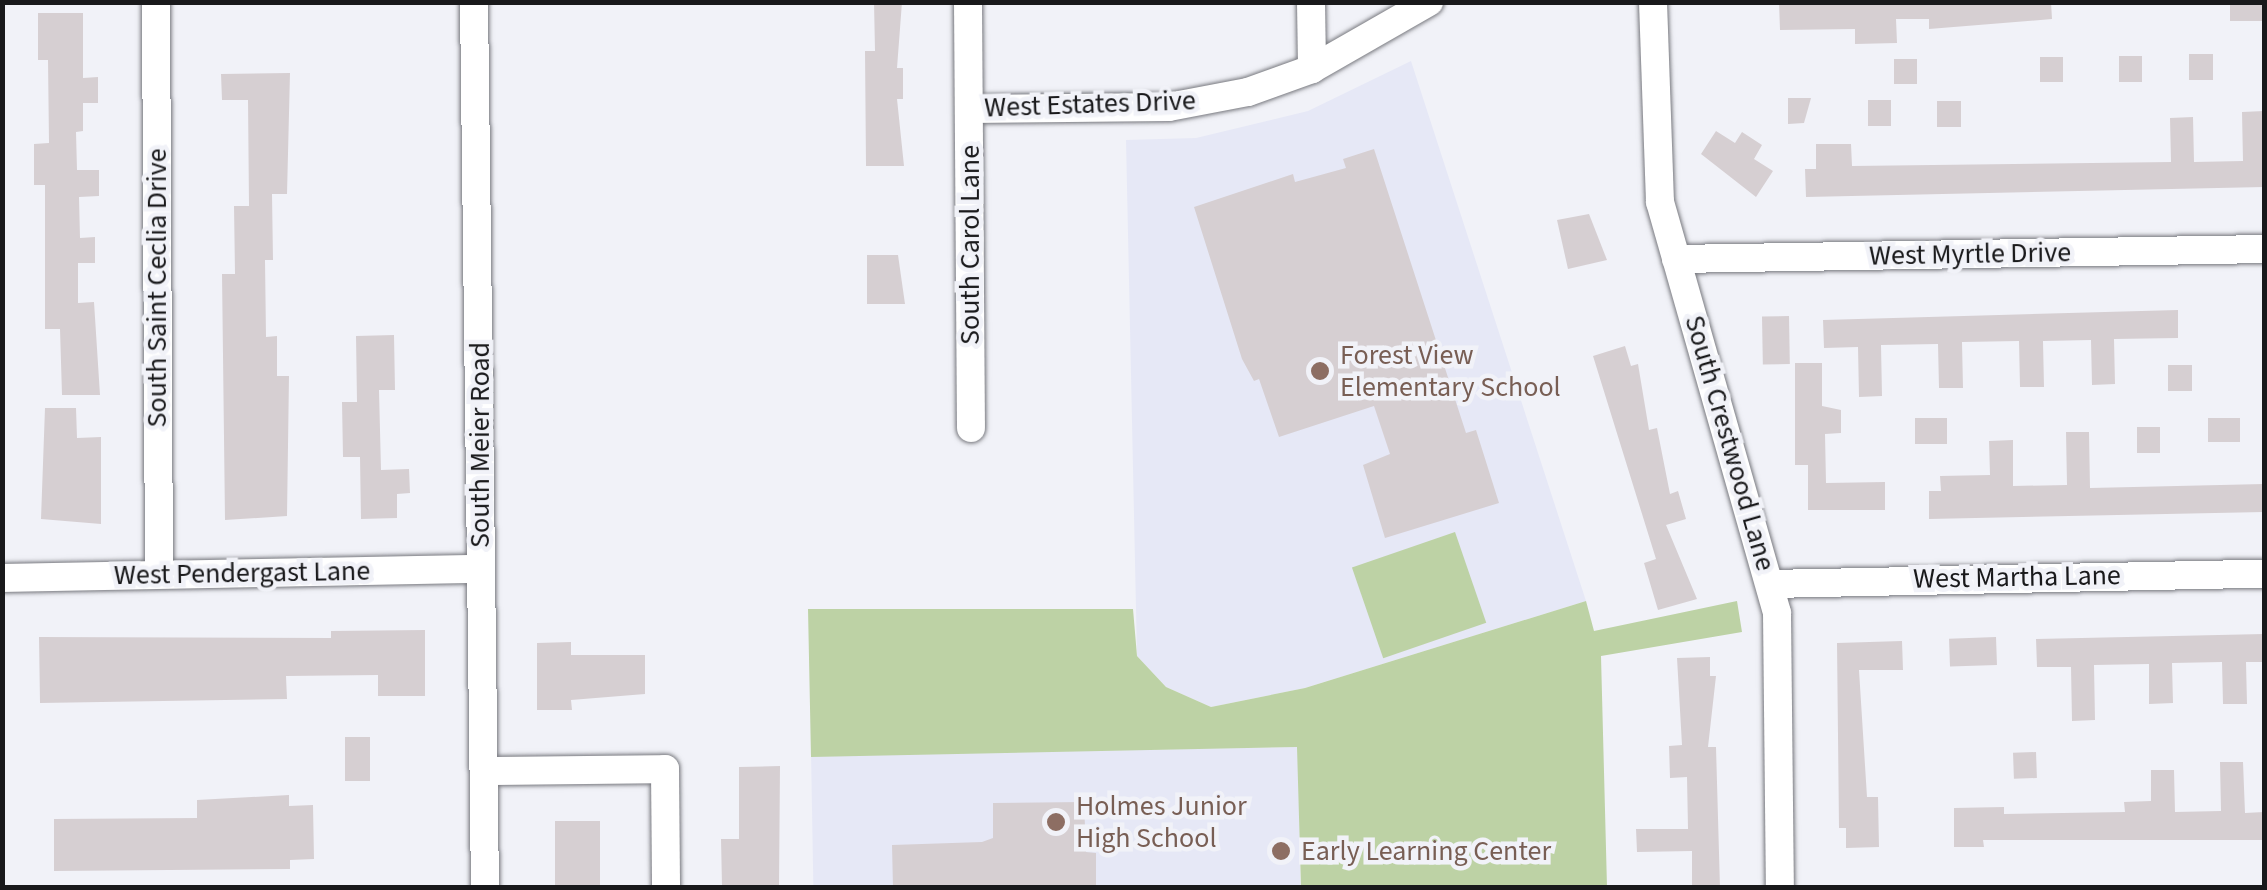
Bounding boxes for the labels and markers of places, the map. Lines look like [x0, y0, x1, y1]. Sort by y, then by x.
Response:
place label: Forest View Elementary School [1340, 338, 1561, 404]
marker: Forest View Elementary School [1309, 360, 1331, 382]
place label: Holmes Junior High School [1076, 789, 1247, 855]
marker: Holmes Junior High School [1045, 811, 1067, 833]
place label: Early Learning Center [1301, 834, 1551, 868]
marker: Early Learning Center [1270, 840, 1292, 862]

